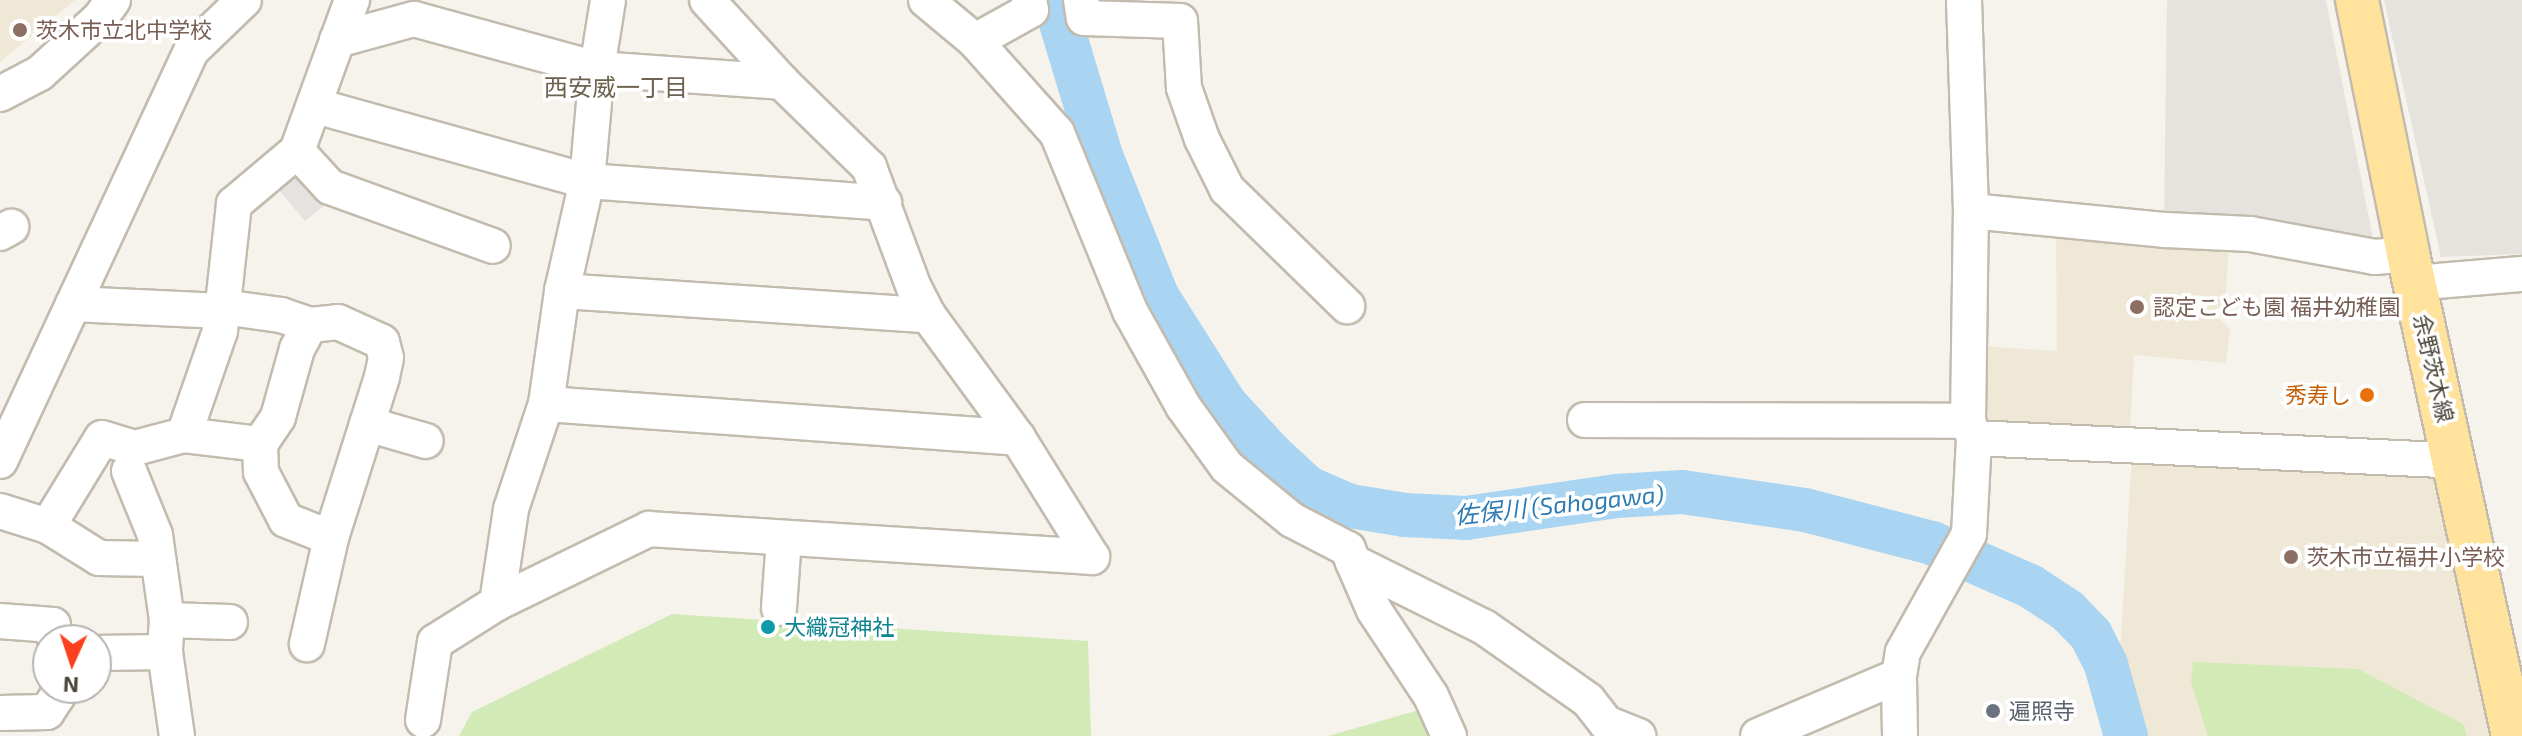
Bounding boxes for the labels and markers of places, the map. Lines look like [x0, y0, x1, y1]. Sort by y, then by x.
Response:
place label: 茨木市立北中学校 [36, 17, 212, 43]
marker: 茨木市立北中学校 [11, 21, 29, 39]
place label: 認定こども園 福井幼稚園 [2153, 294, 2400, 320]
marker: 認定こども園 福井幼稚園 [2128, 298, 2146, 316]
place label: 秀寿し [2285, 382, 2351, 408]
marker: 秀寿し [2358, 386, 2376, 404]
place label: 茨木市立福井小学校 [2307, 544, 2505, 570]
marker: 茨木市立福井小学校 [2282, 548, 2300, 566]
place label: 大織冠神社 [784, 614, 894, 640]
marker: 大織冠神社 [759, 618, 777, 636]
place label: 遍照寺 [2009, 698, 2075, 724]
marker: 遍照寺 [1984, 702, 2002, 720]

